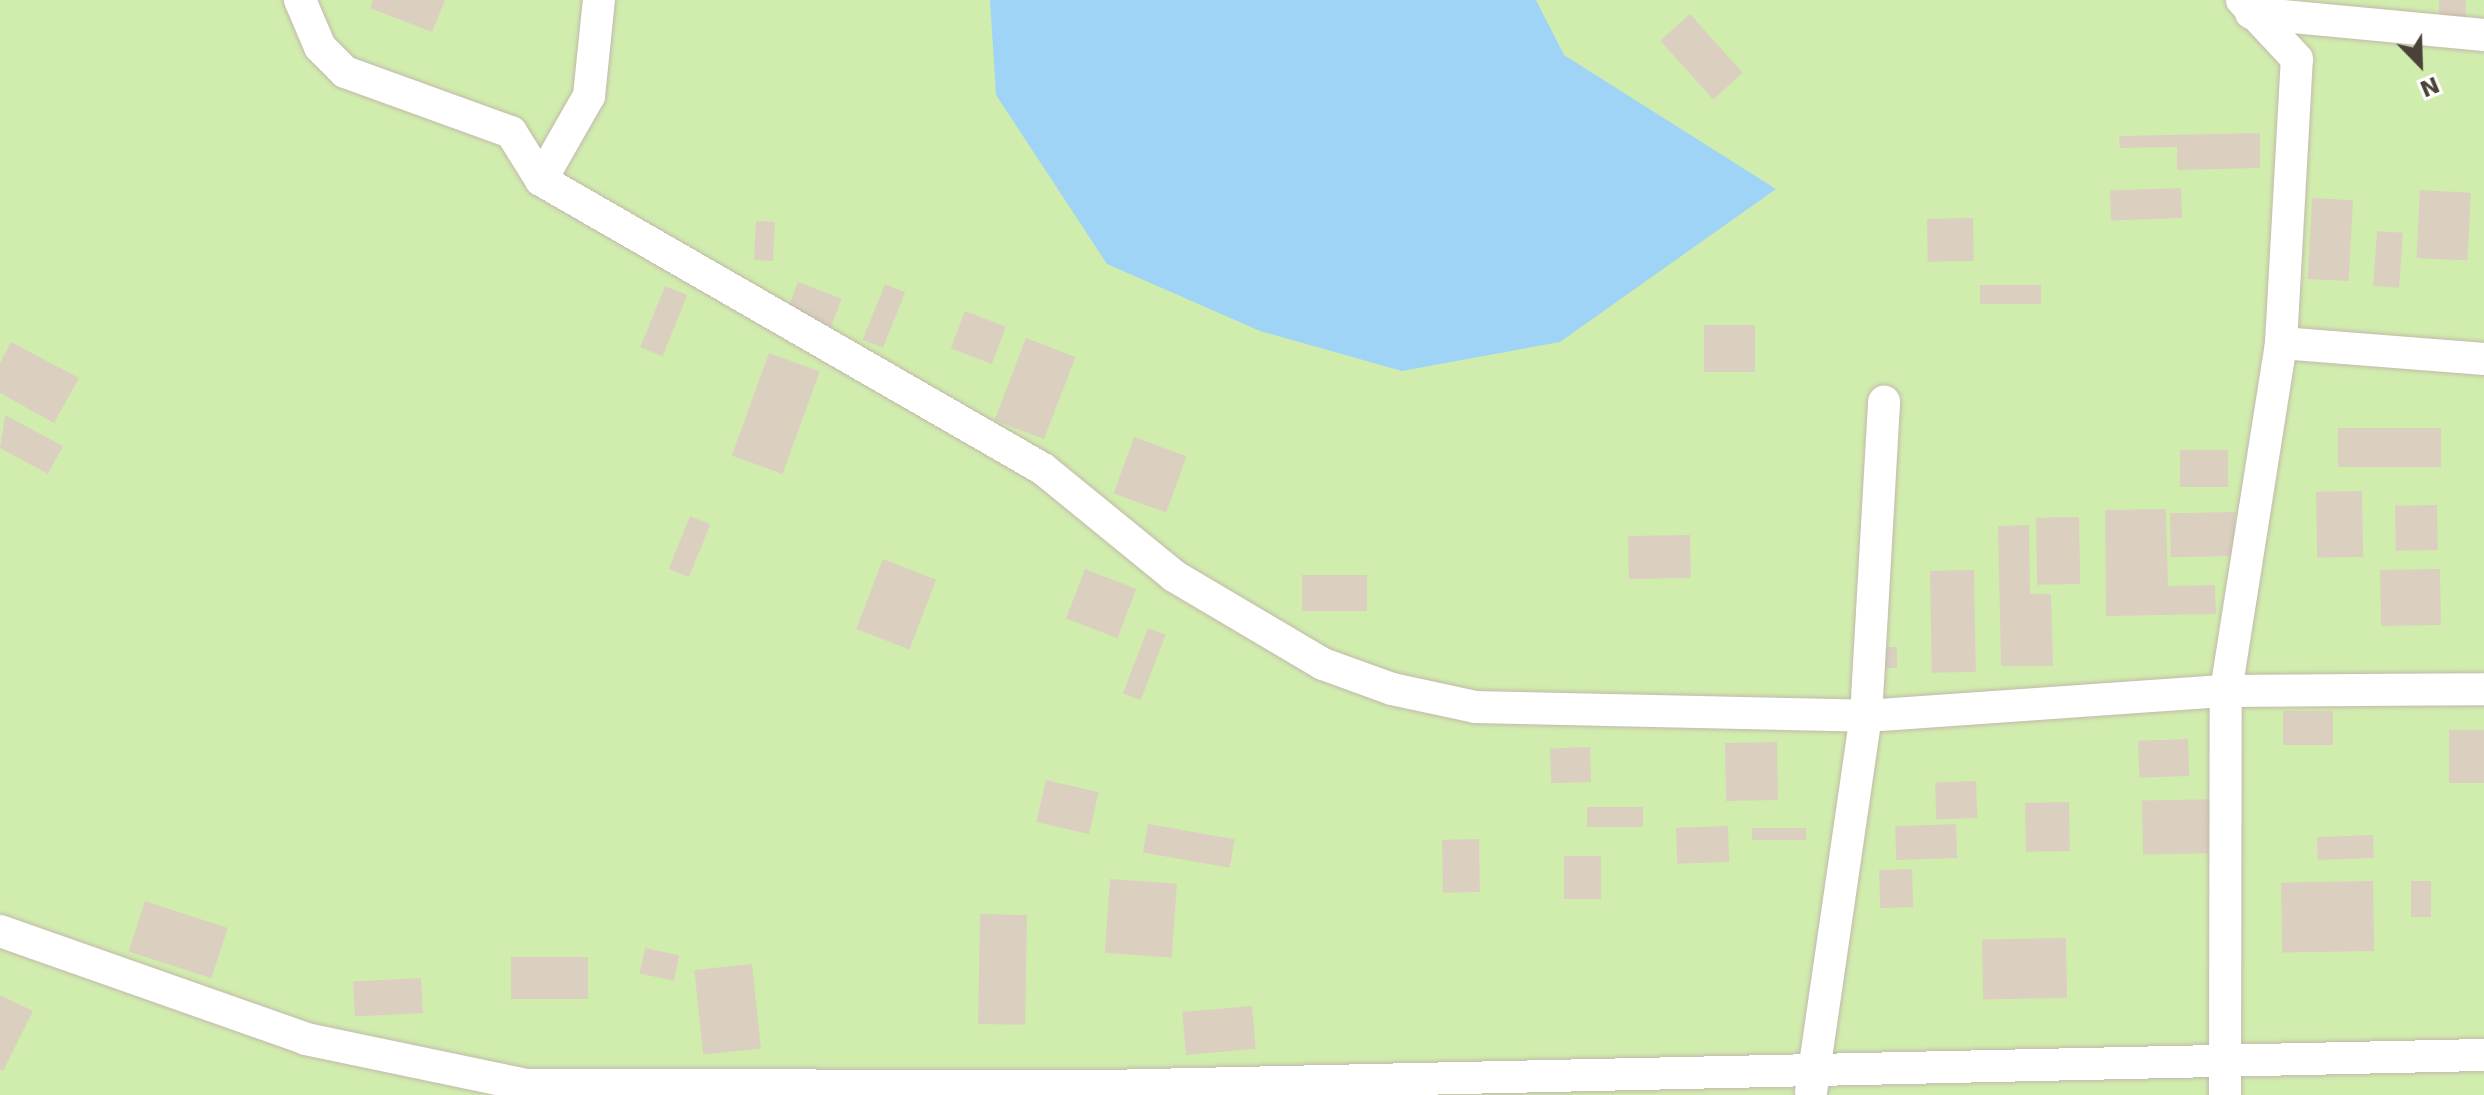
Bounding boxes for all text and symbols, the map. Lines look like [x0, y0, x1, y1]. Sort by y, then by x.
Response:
north arrow [2380, 24, 2460, 104]
text: N [2416, 71, 2443, 102]

